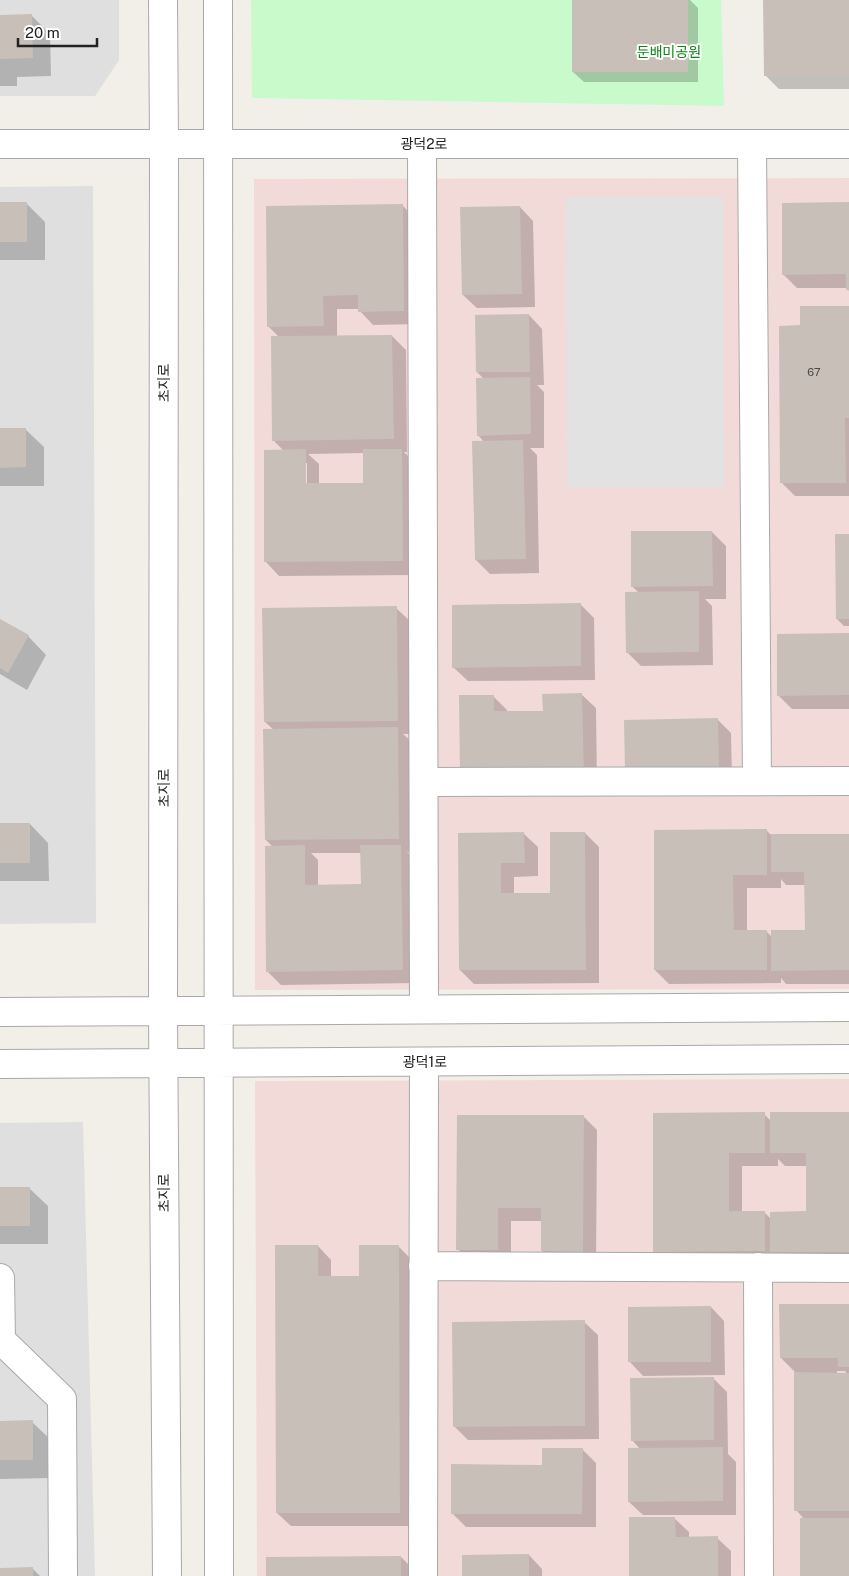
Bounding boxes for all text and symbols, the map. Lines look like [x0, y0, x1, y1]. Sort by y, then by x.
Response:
scale bar [18, 15, 96, 47]
text: 20 m [25, 24, 60, 41]
park label: 둔배미공원 [637, 44, 701, 60]
street label: 광덕2로 [401, 136, 448, 152]
street label: 초지로 [156, 364, 172, 402]
house number: 67 [807, 366, 821, 378]
street label: 초지로 [156, 769, 172, 807]
street label: 광덕1로 [403, 1054, 447, 1070]
street label: 초지로 [156, 1174, 172, 1212]

